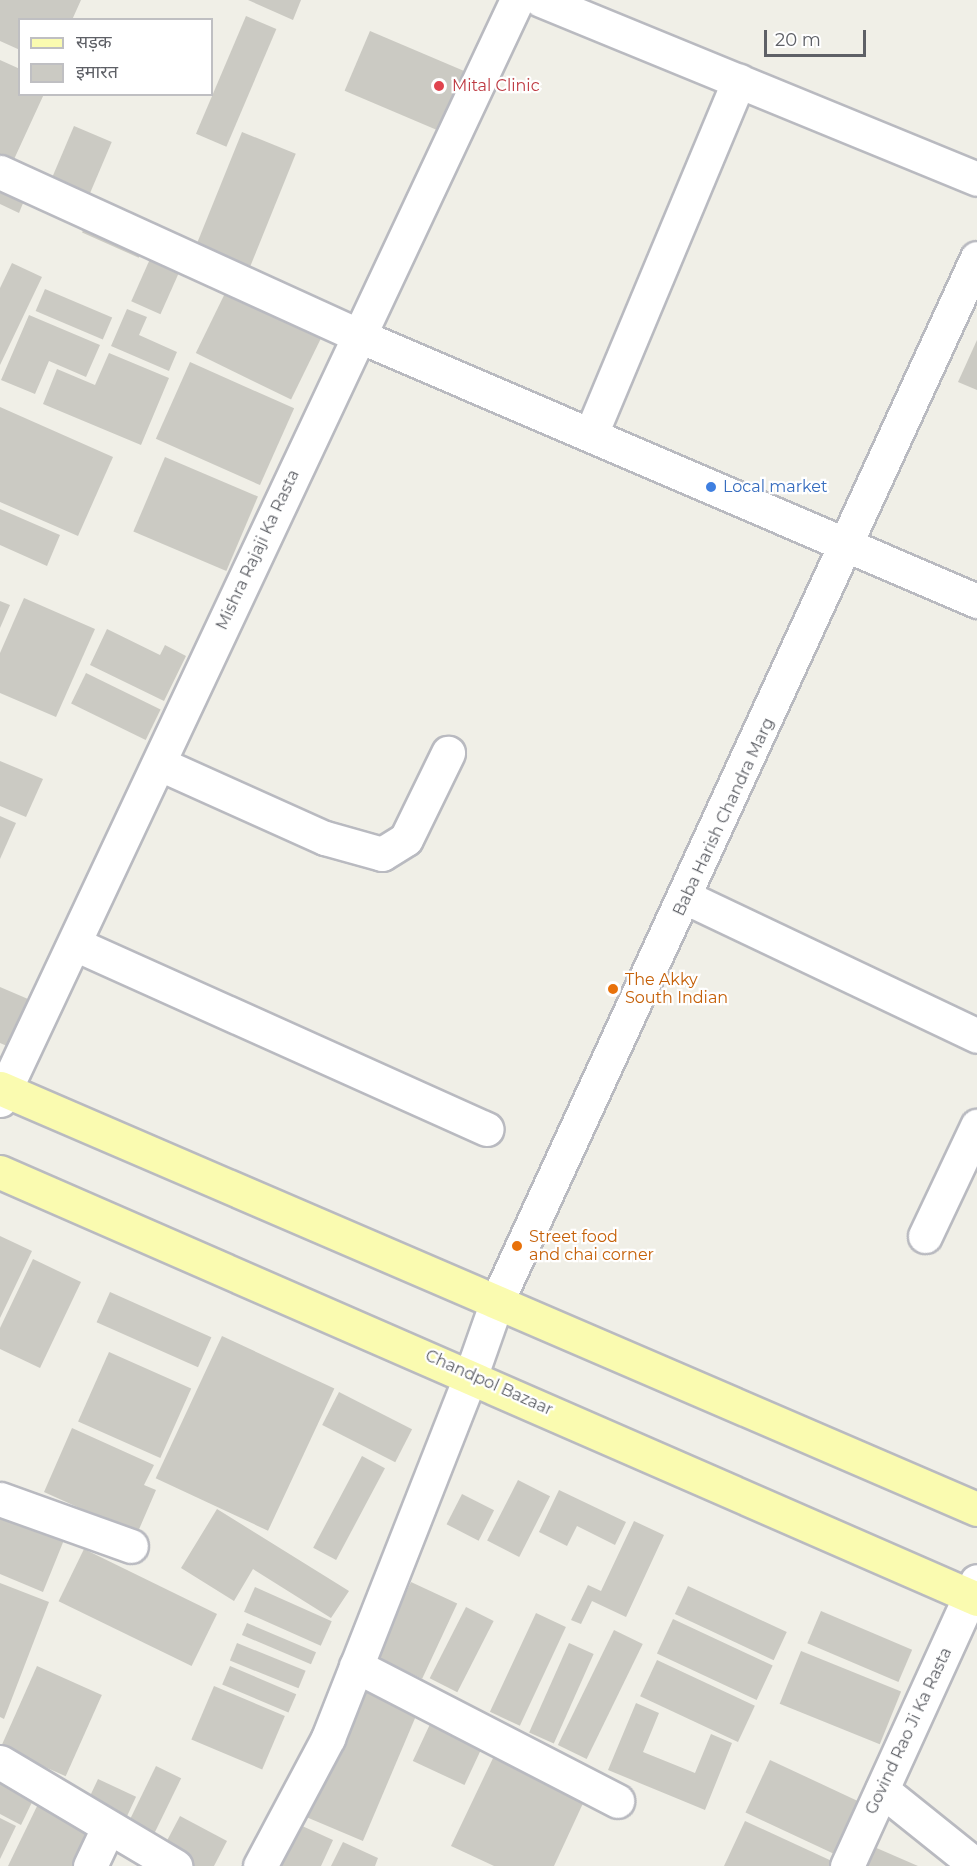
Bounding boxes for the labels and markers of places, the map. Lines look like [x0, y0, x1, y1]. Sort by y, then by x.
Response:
place label: Mital Clinic [452, 76, 540, 96]
marker: Mital Clinic [430, 77, 448, 95]
place label: Local market [723, 477, 827, 497]
marker: Local market [704, 480, 718, 494]
place label: The Akky South Indian [625, 970, 728, 1008]
marker: The Akky South Indian [606, 982, 620, 996]
place label: Street food and chai corner [529, 1227, 654, 1265]
marker: Street food and chai corner [510, 1239, 524, 1253]

